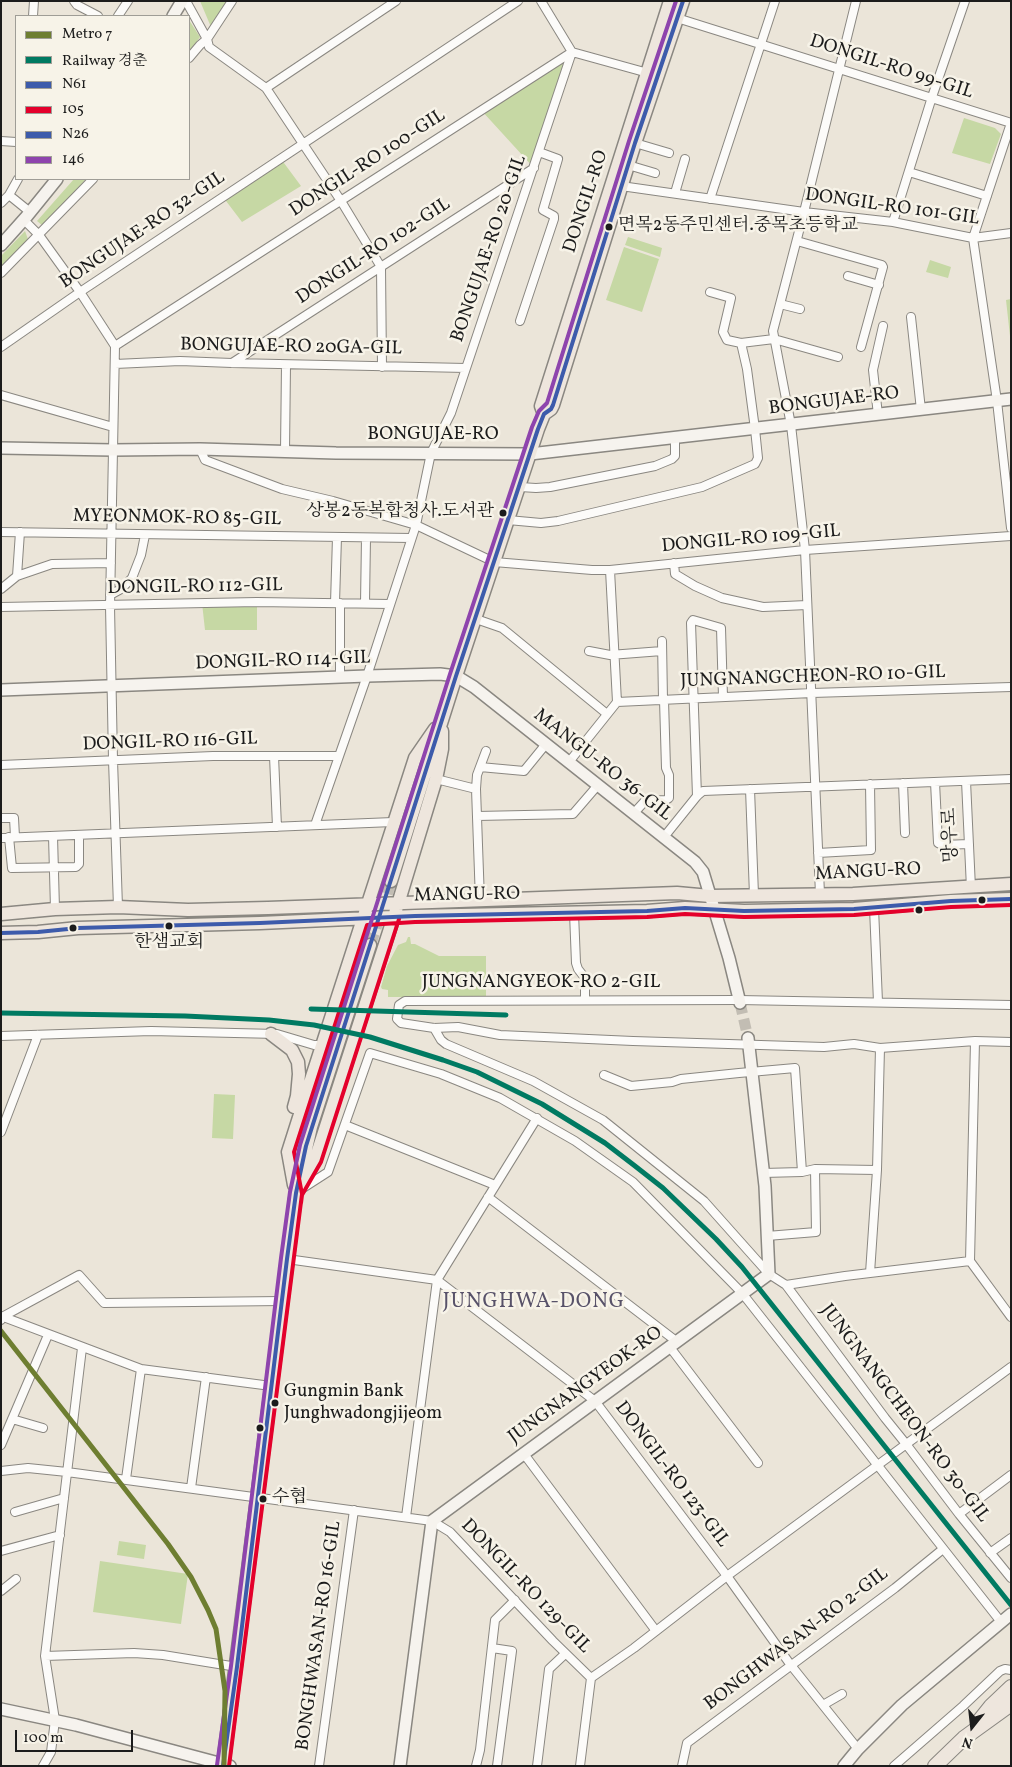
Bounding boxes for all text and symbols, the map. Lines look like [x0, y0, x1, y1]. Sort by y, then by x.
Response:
legend [15, 15, 190, 180]
text: Metro 7 [62, 24, 113, 45]
street label: DONGIL-RO 99-GIL [806, 31, 976, 105]
text: Railway 경춘 [62, 51, 147, 72]
text: N61 [62, 74, 87, 95]
text: 105 [62, 99, 84, 120]
street label: DONGIL-RO 100-GIL [286, 105, 450, 223]
text: N26 [62, 124, 89, 145]
street label: DONGIL-RO [560, 148, 614, 256]
text: 146 [62, 149, 84, 170]
street label: BONGUJAE-RO 20-GIL [447, 152, 533, 346]
street label: BONGUJAE-RO 32-GIL [56, 167, 230, 295]
street label: DONGIL-RO 101-GIL [803, 184, 981, 232]
street label: DONGIL-RO 102-GIL [293, 194, 455, 310]
place label: 면목2동주민센터.중목초등학교 [618, 216, 858, 238]
marker: 면목2동주민센터.중목초등학교 [604, 222, 614, 232]
street label: BONGUJAE-RO 20GA-GIL [180, 335, 402, 361]
street label: BONGUJAE-RO [767, 383, 901, 421]
street label: BONGUJAE-RO [367, 425, 499, 447]
place label: 상봉2동복합청사.도서관 [306, 502, 494, 524]
street label: MYEONMOK-RO 85-GIL [73, 506, 281, 532]
marker: 상봉2동복합청사.도서관 [498, 508, 508, 518]
street label: DONGIL-RO 109-GIL [661, 521, 841, 559]
street label: DONGIL-RO 112-GIL [107, 575, 283, 601]
street label: DONGIL-RO 114-GIL [195, 648, 371, 676]
street label: JUNGNANGCHEON-RO 10-GIL [680, 662, 946, 694]
street label: MANGU-RO 36-GIL [528, 705, 676, 827]
street label: DONGIL-RO 116-GIL [82, 729, 258, 757]
street label: 망우로 [940, 807, 964, 863]
street label: MANGU-RO [814, 859, 922, 887]
street label: MANGU-RO [414, 884, 520, 908]
unlabelled marker [977, 895, 987, 905]
unlabelled marker [914, 905, 924, 915]
marker: 한샘교회 [164, 921, 174, 931]
unlabelled marker [68, 923, 78, 933]
place label: 한샘교회 [134, 933, 204, 955]
street label: JUNGNANGYEOK-RO 2-GIL [422, 973, 660, 995]
district label: JUNGHWA-DONG [441, 1290, 627, 1316]
street label: JUNGNANGCHEON-RO 30-GIL [814, 1300, 994, 1528]
street label: JUNGNANGYEOK-RO [504, 1322, 668, 1450]
place label: Gungmin Bank Junghwadongjijeom [284, 1382, 442, 1425]
marker: Gungmin Bank Junghwadongjijeom [270, 1398, 280, 1408]
street label: DONGIL-RO 123-GIL [609, 1398, 733, 1552]
unlabelled marker [255, 1423, 265, 1433]
place label: 수협 [272, 1488, 307, 1510]
marker: 수협 [258, 1494, 268, 1504]
street label: DONGIL-RO 129-GIL [455, 1515, 595, 1659]
street label: BONGHWASAN-RO 16-GIL [293, 1520, 347, 1752]
street label: BONGHWASAN-RO 2-GIL [701, 1563, 893, 1717]
north arrow [947, 1702, 997, 1752]
scale bar [18, 1720, 135, 1752]
text: 100 m [23, 1728, 63, 1749]
text: N [960, 1731, 975, 1752]

